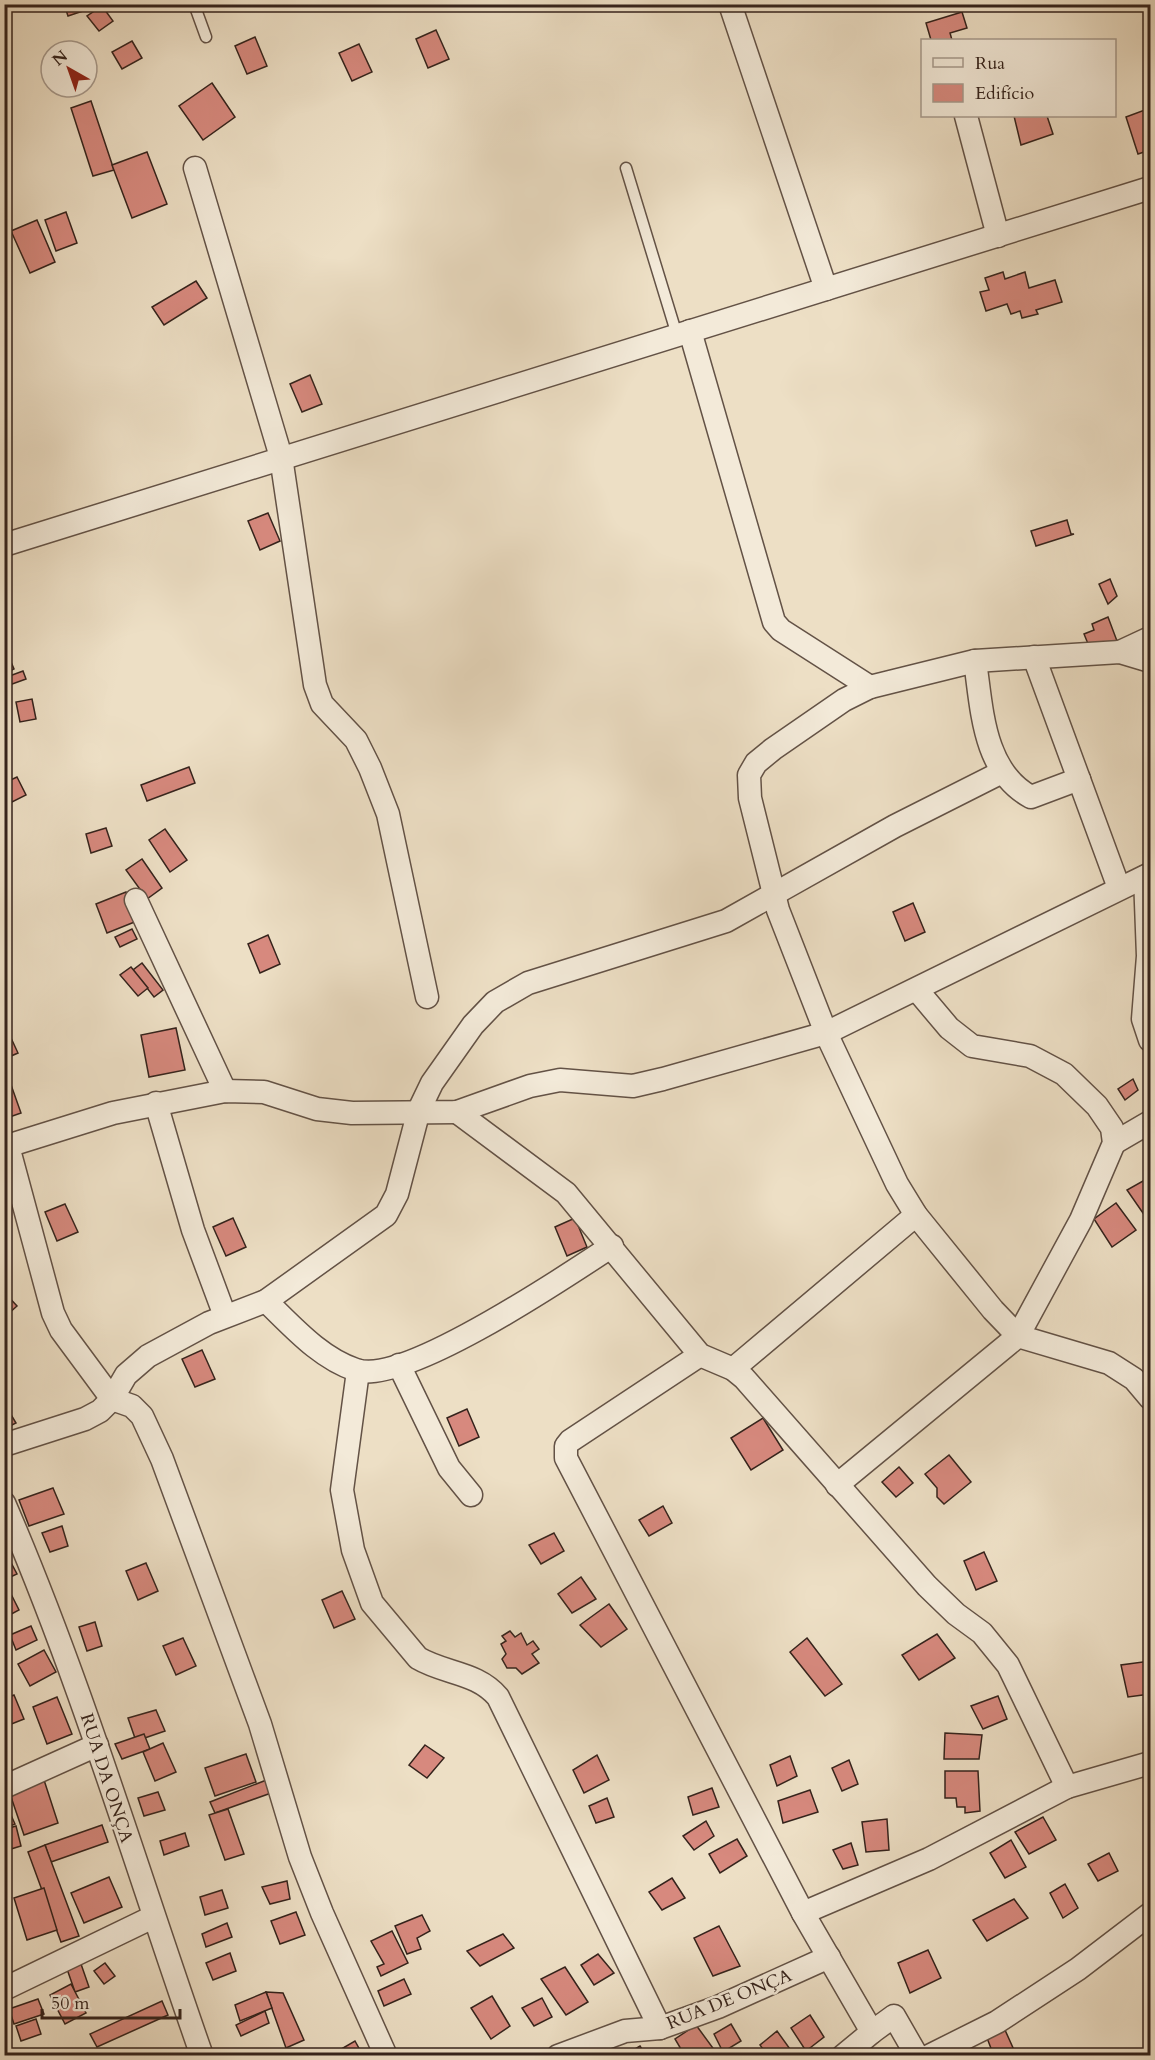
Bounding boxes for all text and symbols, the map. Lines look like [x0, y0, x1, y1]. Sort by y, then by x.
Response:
north arrow [39, 39, 99, 99]
legend [921, 39, 1116, 117]
text: N [48, 45, 72, 71]
text: Rua [975, 51, 1005, 76]
text: Edifício [975, 81, 1035, 106]
street label: RUA DA ONÇA [74, 1710, 139, 1846]
street label: RUA DE ONÇA [663, 1963, 796, 2036]
scale bar [42, 1982, 180, 2020]
text: 50 m [51, 1991, 90, 2016]

